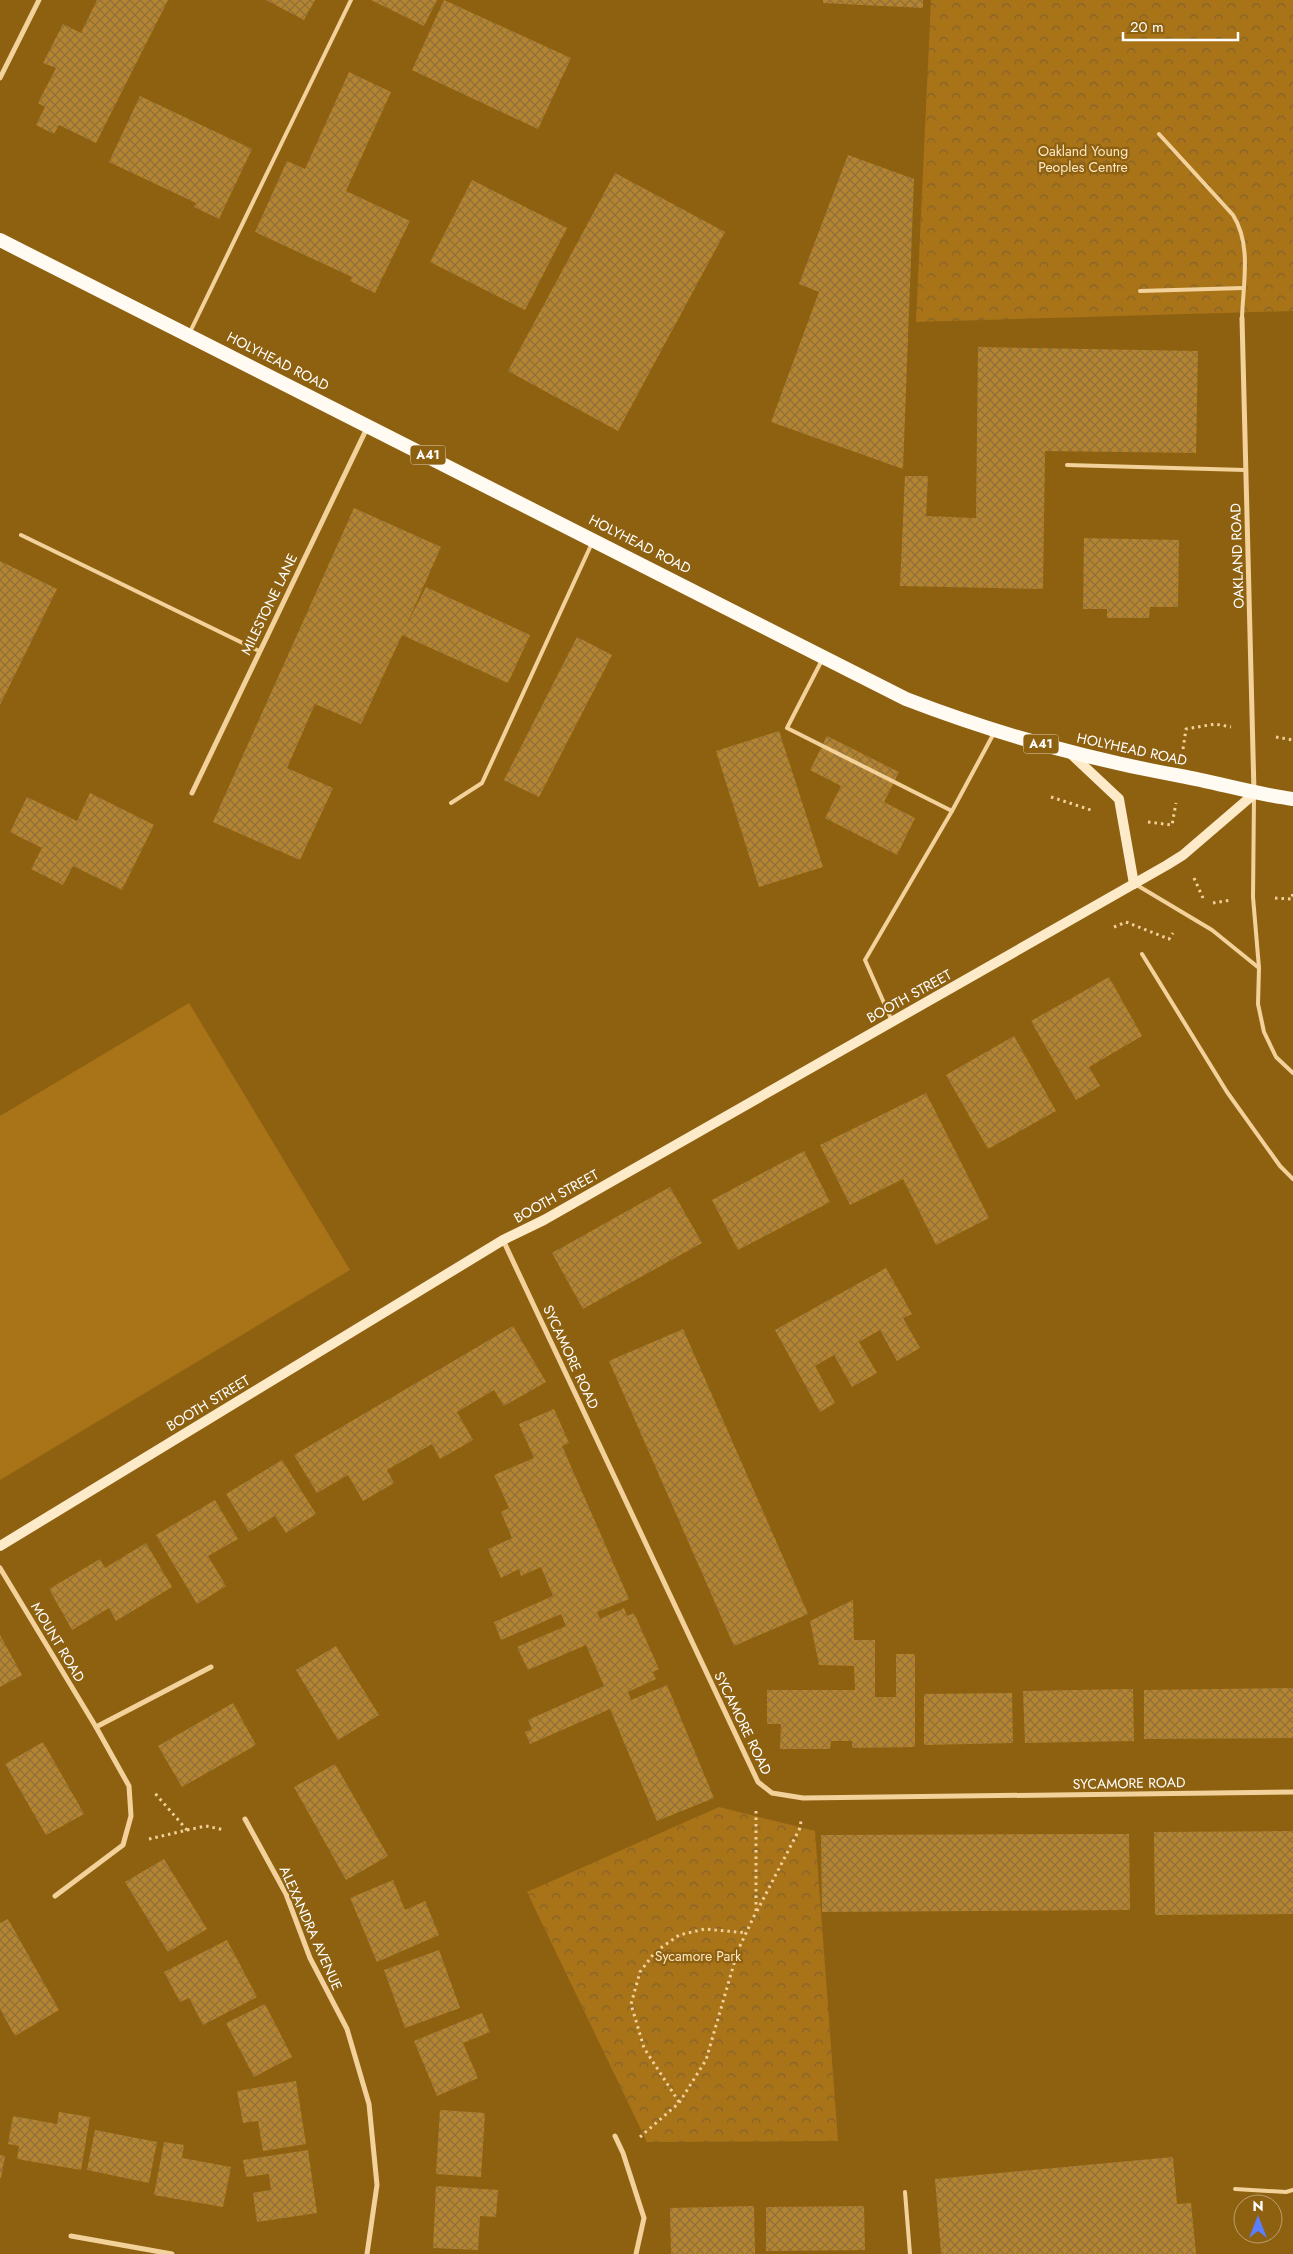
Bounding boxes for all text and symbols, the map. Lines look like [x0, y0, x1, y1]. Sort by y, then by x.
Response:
scale bar [1123, 10, 1238, 42]
text: 20 m [1130, 16, 1164, 38]
park label: Oakland Young Peoples Centre [1038, 141, 1128, 177]
street label: HOLYHEAD ROAD [223, 327, 333, 395]
road number: A41 [410, 446, 446, 464]
street label: OAKLAND ROAD [1225, 503, 1249, 609]
street label: HOLYHEAD ROAD [585, 510, 695, 578]
street label: MILESTONE LANE [236, 550, 302, 658]
street label: HOLYHEAD ROAD [1075, 728, 1189, 770]
road number: A41 [1024, 734, 1058, 754]
street label: BOOTH STREET [863, 964, 955, 1028]
street label: BOOTH STREET [510, 1164, 602, 1228]
street label: SYCAMORE ROAD [538, 1302, 604, 1412]
street label: BOOTH STREET [162, 1370, 254, 1436]
street label: MOUNT ROAD [26, 1598, 90, 1686]
street label: SYCAMORE ROAD [709, 1668, 777, 1778]
street label: SYCAMORE ROAD [1072, 1772, 1186, 1794]
street label: ALEXANDRA AVENUE [275, 1863, 347, 1993]
park label: Sycamore Park [655, 1946, 742, 1966]
north arrow [1233, 2194, 1283, 2244]
text: N [1252, 2196, 1264, 2216]

